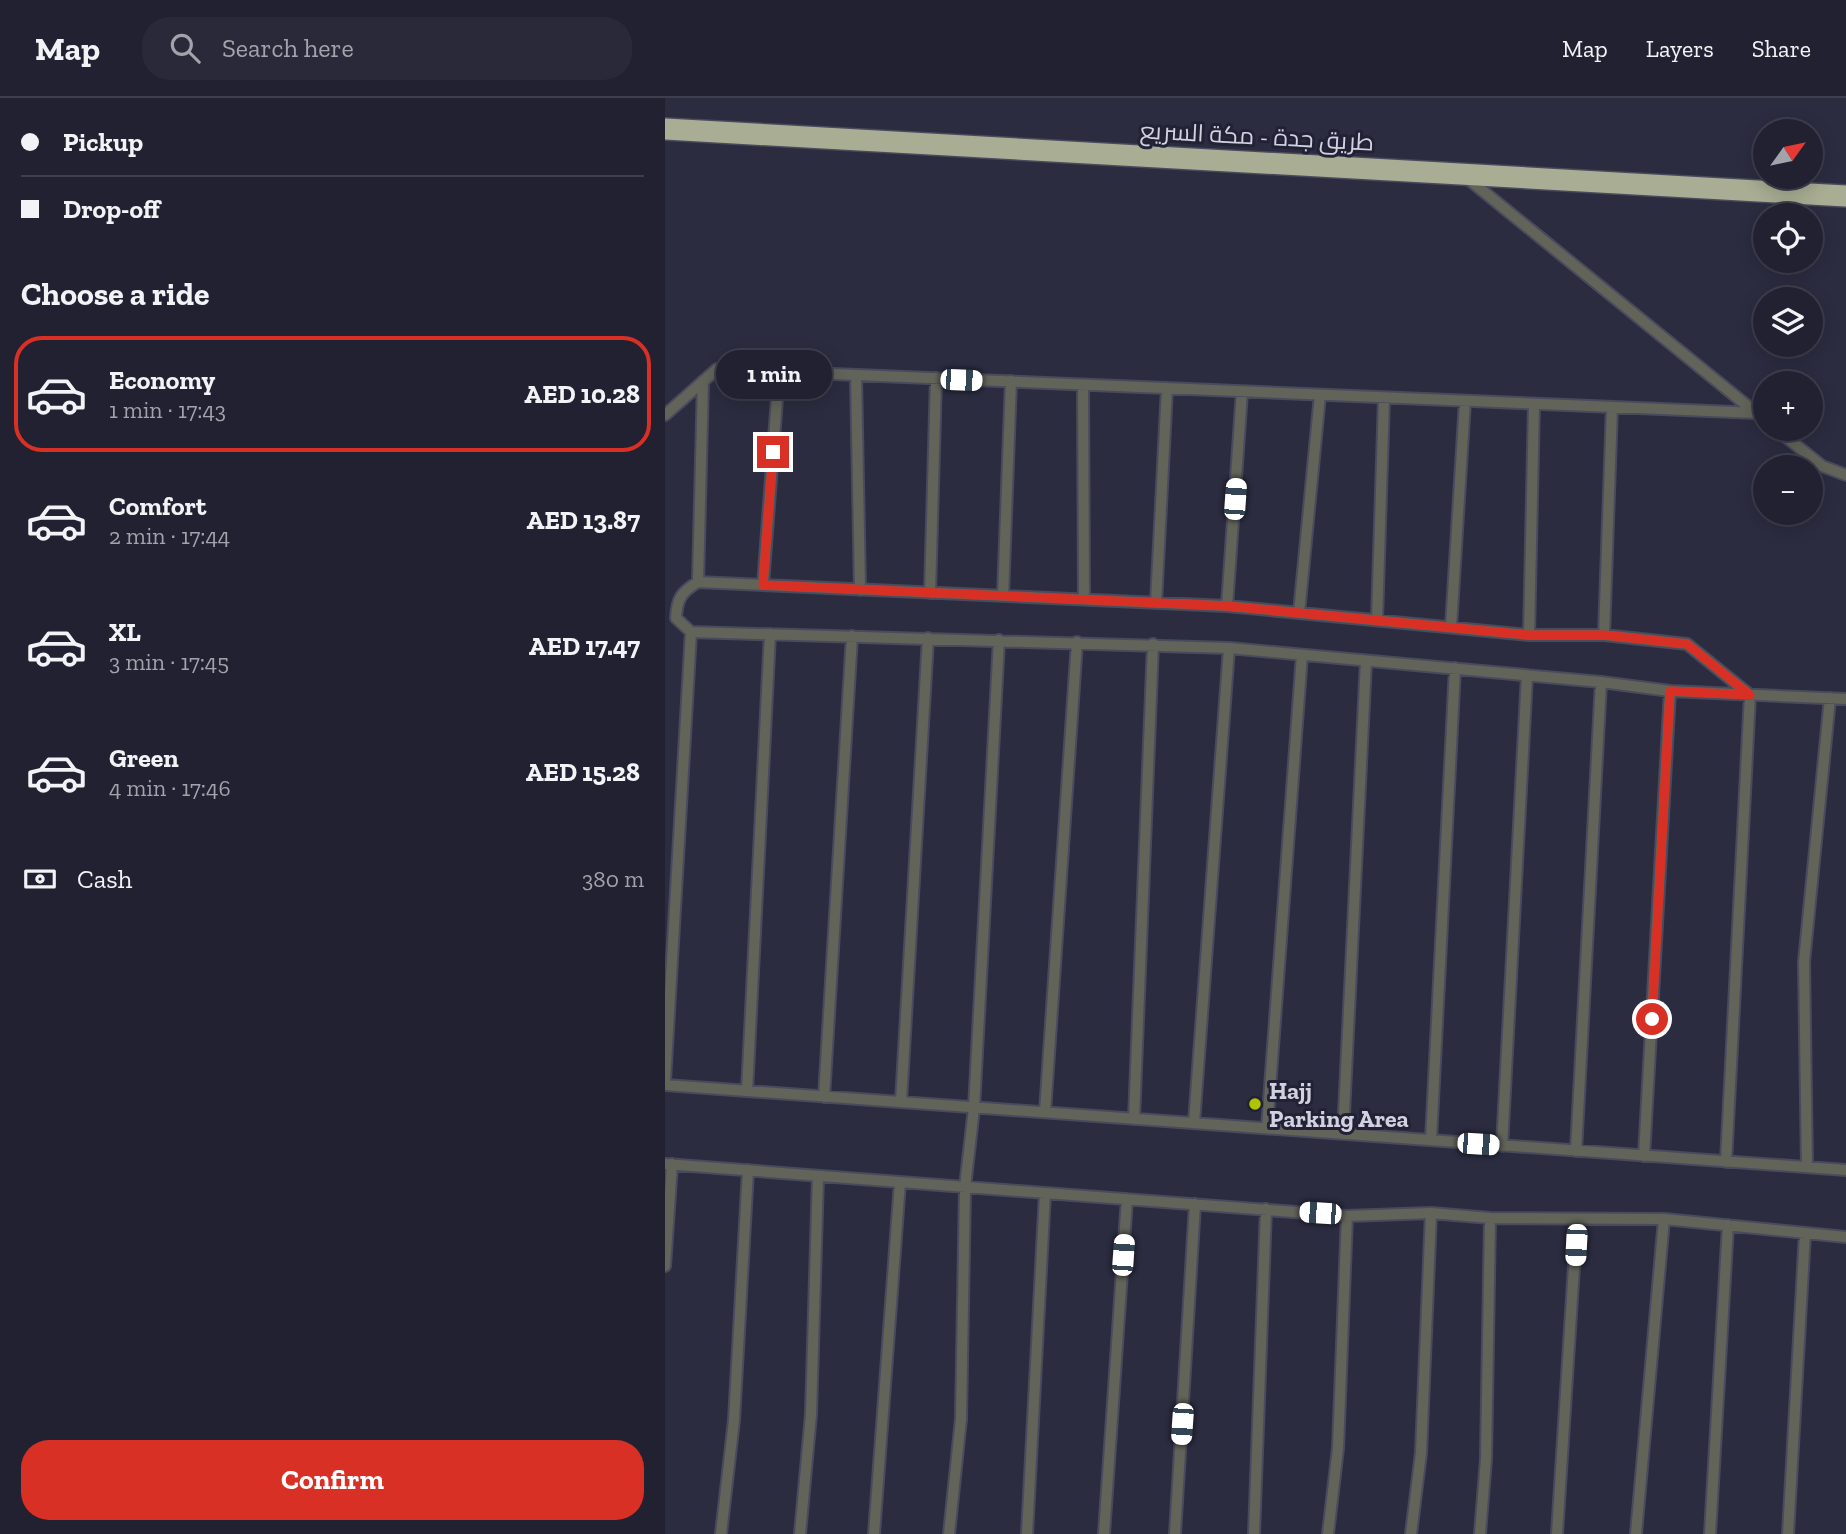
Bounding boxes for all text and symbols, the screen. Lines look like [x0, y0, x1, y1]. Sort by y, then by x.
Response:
search box [142, 17, 632, 80]
text: Map [35, 29, 100, 68]
icon: search [166, 29, 204, 67]
text: Search here [222, 32, 354, 64]
text: Map [1562, 34, 1608, 63]
text: Layers [1646, 34, 1714, 63]
text: Share [1752, 34, 1811, 63]
street label: طريق جدة - مكة السريع [1139, 115, 1375, 159]
north arrow [1753, 119, 1823, 189]
map controls [1753, 119, 1823, 525]
text: Pickup [63, 126, 143, 158]
text: Drop-off [63, 193, 160, 225]
button: locate [1753, 203, 1823, 273]
text: Choose a ride [21, 275, 209, 313]
button: layers [1753, 287, 1823, 357]
callout: 1 min [715, 350, 831, 400]
text: 1 min [747, 360, 801, 388]
icon: car [25, 363, 88, 426]
text: Economy [109, 364, 215, 396]
car [940, 369, 983, 391]
button: + [1753, 371, 1823, 441]
text: AED 10.28 [524, 378, 640, 410]
text: 1 min · 17:43 [109, 396, 226, 424]
route end [757, 436, 789, 468]
button: − [1753, 455, 1823, 525]
car [1224, 477, 1247, 521]
icon: car [25, 489, 88, 552]
text: Comfort [109, 490, 206, 522]
text: AED 13.87 [527, 504, 640, 536]
text: 2 min · 17:44 [109, 522, 230, 550]
icon: car [25, 615, 88, 678]
text: XL [109, 616, 141, 648]
text: AED 17.47 [529, 630, 640, 662]
text: 3 min · 17:45 [109, 648, 229, 676]
icon: car [25, 741, 88, 804]
text: Green [109, 742, 179, 774]
text: AED 15.28 [526, 756, 640, 788]
text: 4 min · 17:46 [109, 774, 231, 802]
icon: cash [21, 860, 59, 898]
text: Cash [77, 863, 132, 895]
text: 380 m [582, 865, 644, 893]
route start [1636, 1003, 1668, 1035]
place label: Hajj Parking Area [1269, 1076, 1409, 1133]
marker: Hajj Parking Area [1247, 1096, 1263, 1112]
car [1457, 1132, 1500, 1156]
car [1299, 1201, 1342, 1225]
car [1565, 1223, 1588, 1267]
car [1112, 1233, 1135, 1277]
car [1171, 1402, 1194, 1446]
button: Confirm [21, 1440, 644, 1520]

